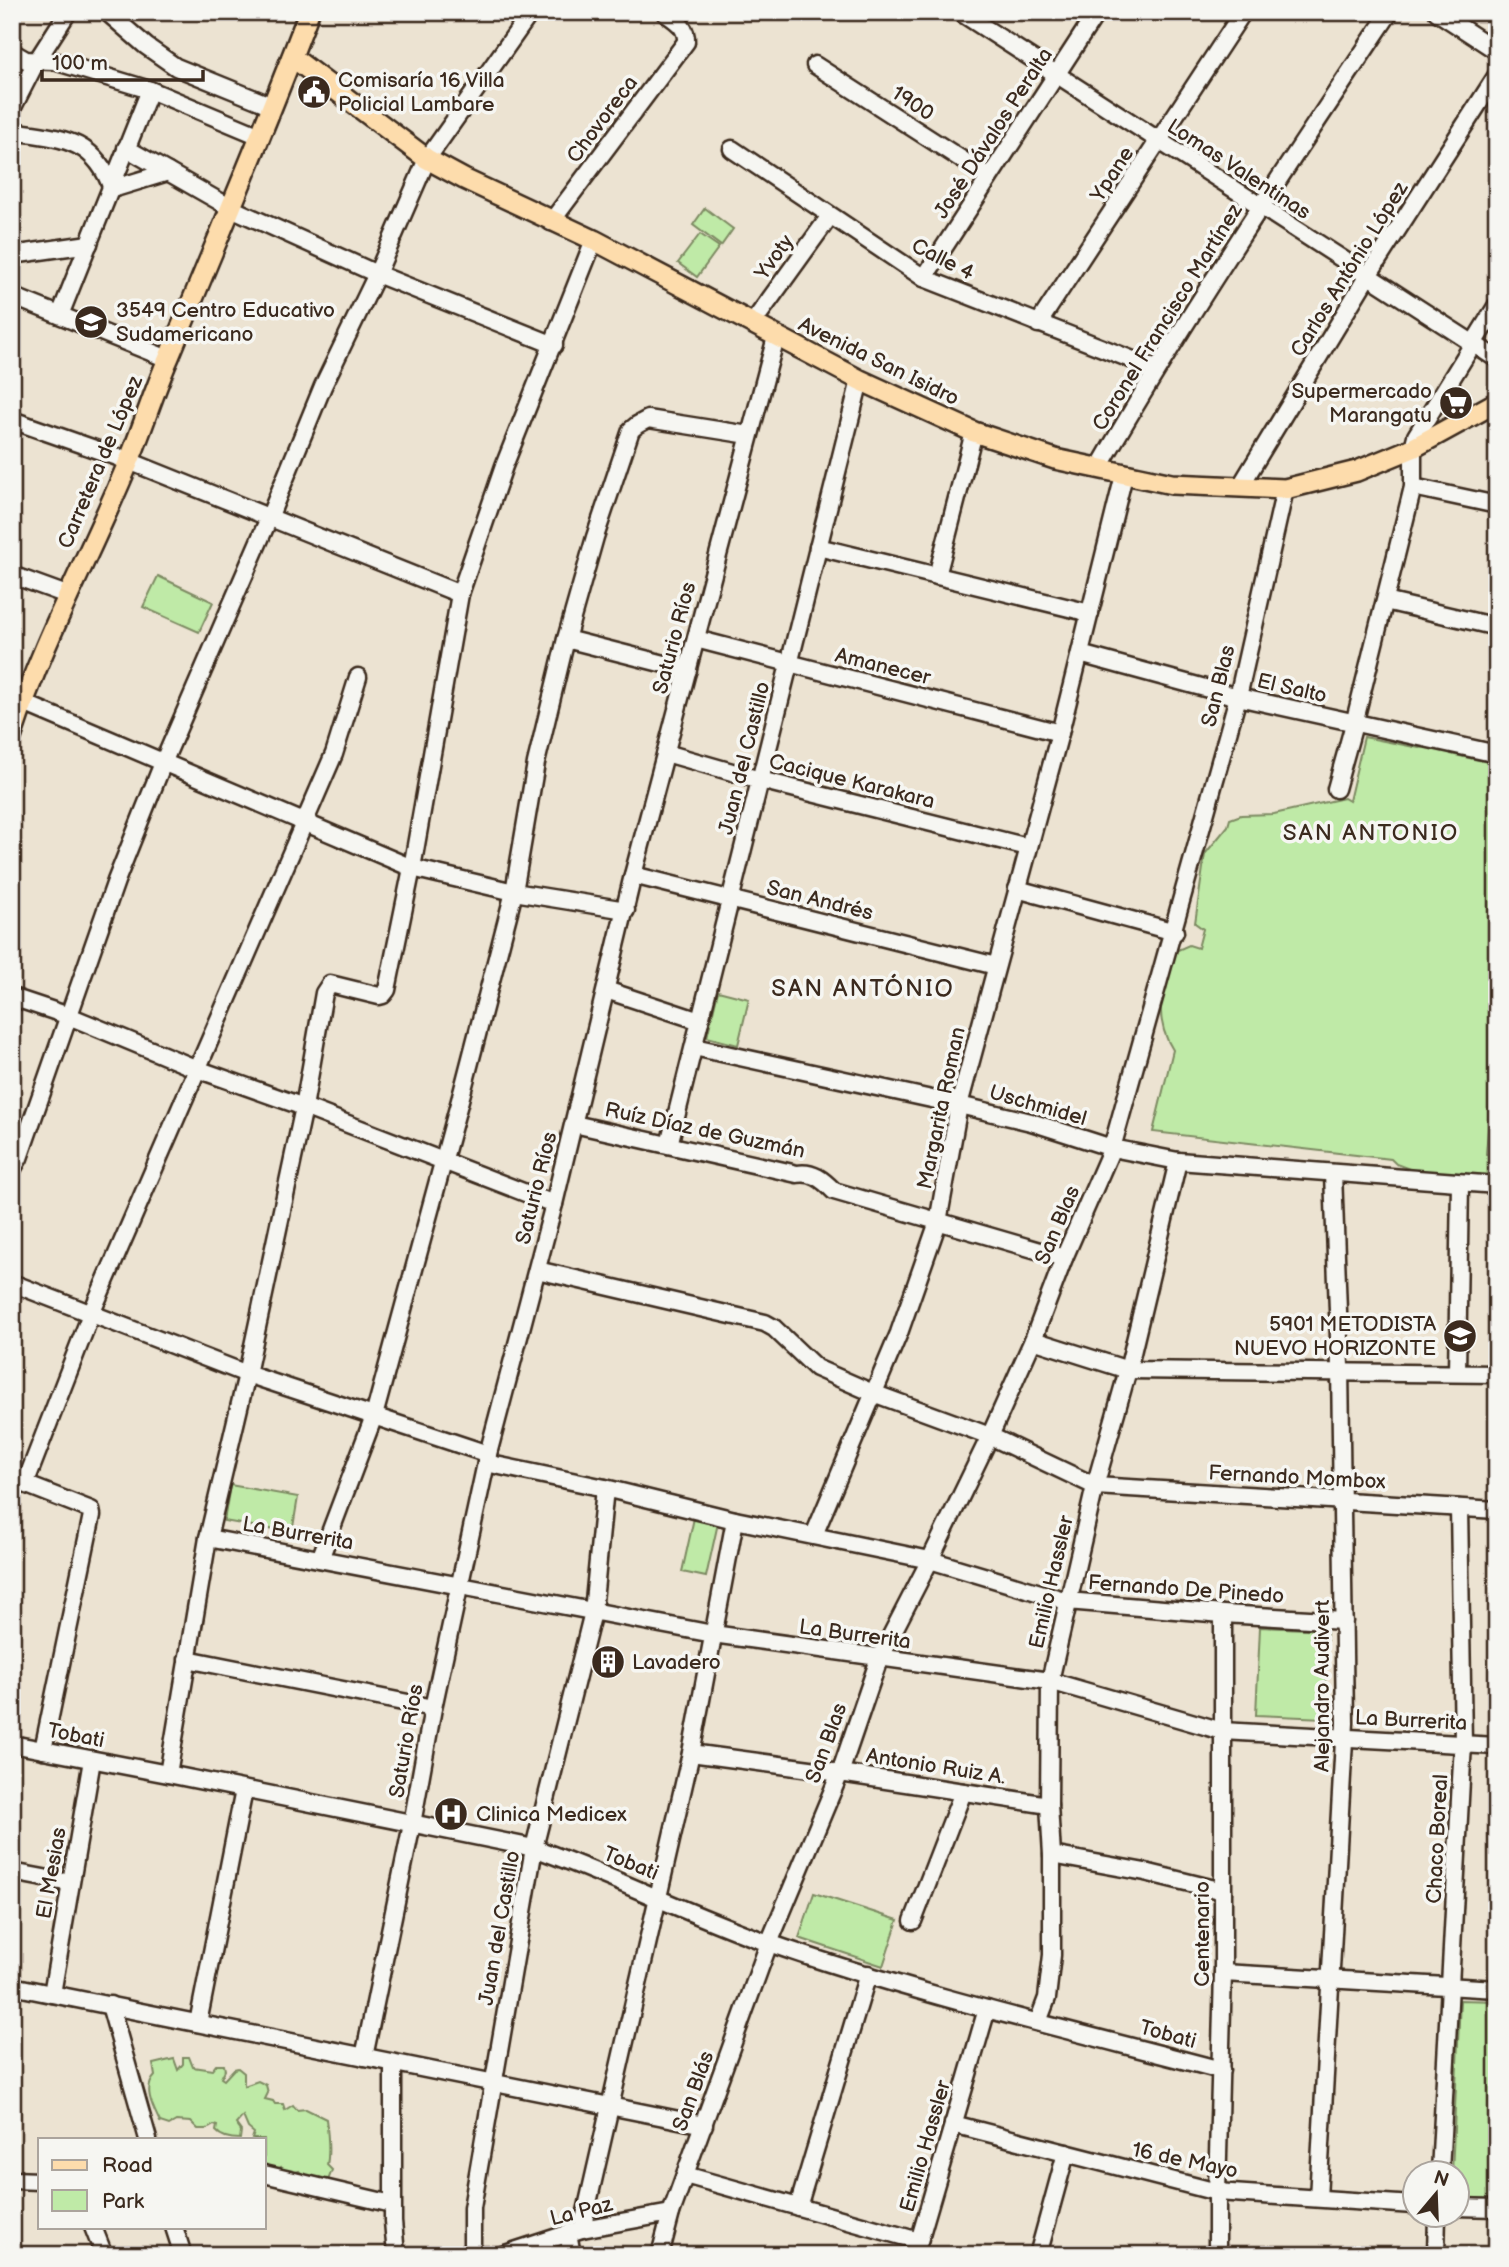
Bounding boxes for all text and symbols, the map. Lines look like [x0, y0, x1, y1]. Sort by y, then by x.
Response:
scale bar [42, 38, 203, 82]
street label: José Dávalos Peralta [929, 43, 1058, 223]
text: 100 m [52, 51, 108, 76]
place label: Comisaría 16 Villa Policial Lambare [338, 68, 505, 117]
street label: Chovoreca [561, 71, 643, 168]
public building icon: Comisaría 16 Villa Policial Lambare [295, 73, 333, 111]
street label: 1900 [887, 81, 938, 126]
street label: Lomas Valentinas [1162, 114, 1315, 225]
street label: Ypane [1085, 142, 1139, 207]
street label: Carlos António López [1285, 176, 1414, 361]
street label: Coronel Francisco Martínez [1087, 198, 1248, 435]
street label: Yvoty [749, 229, 799, 286]
street label: Calle 4 [907, 233, 978, 286]
place label: 3549 Centro Educativo Sudamericano [116, 298, 335, 347]
school or university icon: 3549 Centro Educativo Sudamericano [72, 303, 110, 341]
street label: Avenida San Isidro [794, 312, 963, 411]
street label: Carretera de López [53, 371, 149, 552]
place label: Supermercado Marangatu [1291, 379, 1432, 428]
supermarket icon: Supermercado Marangatu [1437, 384, 1475, 422]
street label: Saturio Ríos [648, 579, 701, 697]
street label: Amanecer [833, 643, 934, 691]
street label: San Blas [1196, 643, 1241, 730]
street label: El Salto [1255, 668, 1329, 709]
street label: Juan del Castillo [713, 679, 776, 837]
street label: Cacique Karakara [766, 749, 937, 814]
district label: SAN ANTONIO [1283, 819, 1459, 847]
street label: San Andrés [764, 875, 876, 926]
district label: SAN ANTÓNIO [771, 973, 955, 1003]
street label: Margarita Roman [912, 1025, 971, 1191]
street label: Uschmidel [986, 1080, 1089, 1131]
street label: Ruíz Díaz de Guzmán [603, 1097, 807, 1164]
street label: Saturio Ríos [510, 1129, 563, 1247]
street label: San Blas [1030, 1182, 1085, 1268]
place label: 5901 METODISTA NUEVO HORIZONTE [1234, 1312, 1436, 1361]
school or university icon: 5901 METODISTA NUEVO HORIZONTE [1441, 1317, 1479, 1355]
street label: Fernando Mombox [1208, 1460, 1386, 1495]
street label: La Burrerita [240, 1511, 355, 1556]
street label: Emilio Hassler [1024, 1513, 1079, 1651]
street label: Fernando De Pinedo [1087, 1570, 1285, 1609]
street label: Alejandro Audivert [1310, 1599, 1335, 1772]
street label: La Burrerita [797, 1614, 912, 1655]
building icon: Lavadero [589, 1643, 627, 1681]
place label: Lavadero [632, 1650, 721, 1675]
street label: Saturio Ríos [384, 1682, 429, 1800]
street label: San Blas [800, 1700, 852, 1787]
street label: La Burrerita [1354, 1705, 1468, 1736]
street label: Tobati [45, 1718, 106, 1753]
street label: Antonio Ruiz A. [864, 1743, 1007, 1790]
street label: Chaco Boreal [1422, 1774, 1453, 1904]
hospital icon: Clinica Medicex [432, 1795, 470, 1833]
place label: Clinica Medicex [476, 1802, 627, 1827]
street label: El Mesias [31, 1825, 72, 1921]
street label: Tobati [600, 1841, 662, 1886]
street label: Juan del Castillo [474, 1849, 525, 2007]
street label: Centenario [1190, 1881, 1215, 1987]
street label: Tobati [1137, 2015, 1199, 2054]
street label: San Blás [667, 2048, 719, 2135]
street label: Emilio Hassler [895, 2077, 956, 2215]
street label: 16 de Mayo [1130, 2137, 1240, 2184]
legend [38, 2138, 266, 2228]
text: Road [102, 2153, 153, 2178]
north arrow [1400, 2158, 1470, 2228]
text: N [1431, 2166, 1452, 2193]
text: Park [102, 2189, 145, 2214]
street label: La Paz [547, 2191, 616, 2231]

